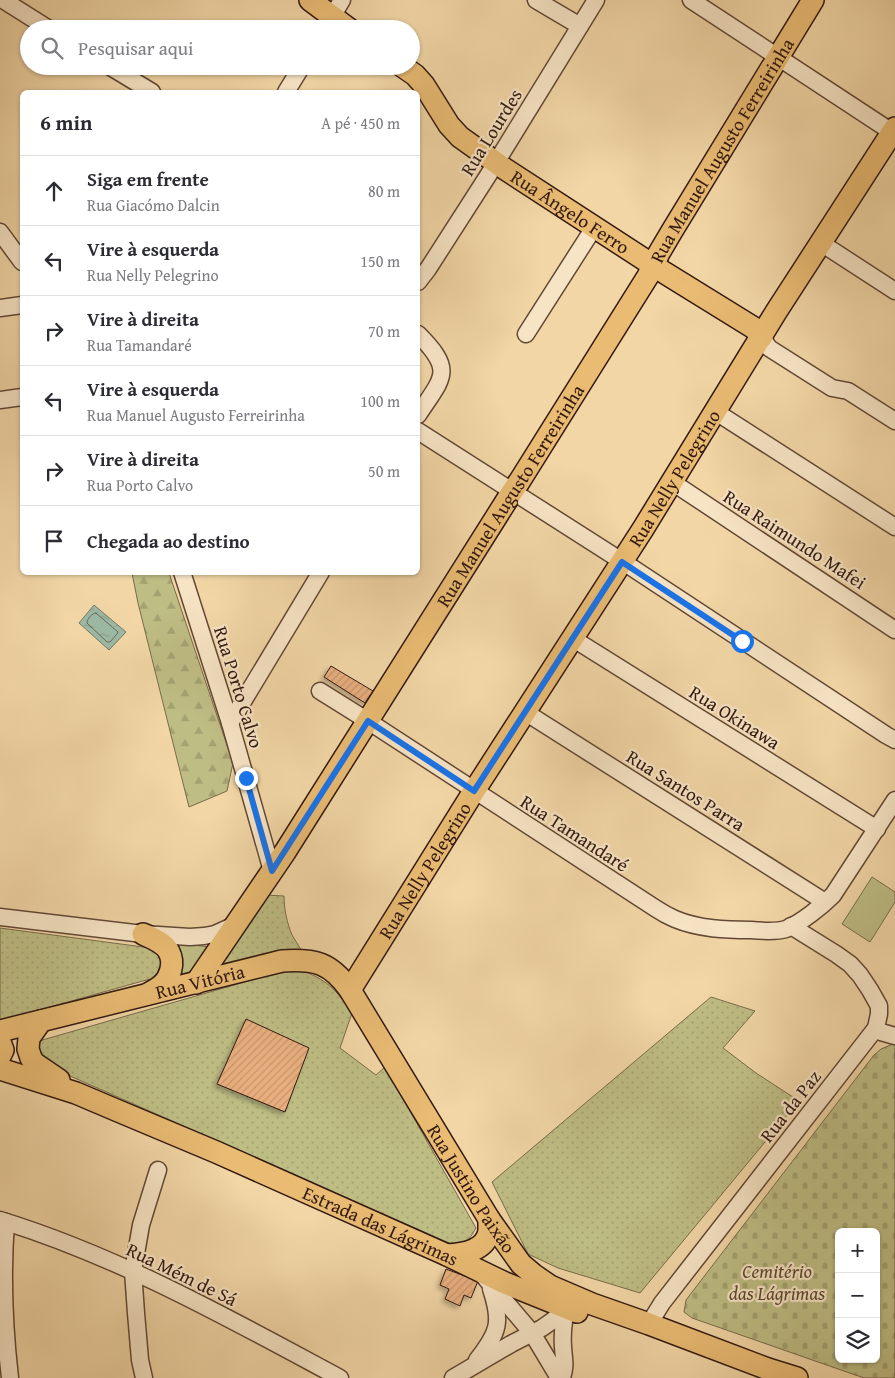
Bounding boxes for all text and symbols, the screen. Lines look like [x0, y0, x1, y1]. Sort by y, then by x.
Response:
search box [20, 20, 420, 75]
street label: Rua Manuel Augusto Ferreirinha [642, 32, 801, 267]
icon: search [38, 34, 66, 62]
text: Pesquisar aqui [78, 34, 193, 62]
street label: Rua Lourdes [453, 83, 529, 181]
text: 6 min [40, 107, 92, 138]
text: A pé · 450 m [321, 111, 400, 135]
street label: Rua Ângelo Ferro [505, 163, 635, 261]
text: Siga em frente [87, 165, 209, 193]
icon: ahead [40, 177, 68, 205]
text: 80 m [368, 179, 400, 203]
text: Rua Giacómo Dalcin [87, 193, 220, 217]
text: Vire à esquerda [87, 235, 219, 263]
icon: left [40, 247, 68, 275]
text: 150 m [360, 249, 400, 273]
text: Rua Nelly Pelegrino [87, 263, 219, 287]
text: Vire à direita [87, 305, 199, 333]
icon: right [40, 317, 68, 345]
text: 70 m [368, 319, 400, 343]
text: Rua Tamandaré [87, 333, 192, 357]
text: Vire à esquerda [87, 375, 219, 403]
street label: Rua Manuel Augusto Ferreirinha [429, 379, 591, 612]
icon: left [40, 387, 68, 415]
text: 100 m [360, 389, 400, 413]
text: Rua Manuel Augusto Ferreirinha [87, 403, 305, 427]
street label: Rua Nelly Pelegrino [621, 404, 727, 552]
text: Vire à direita [87, 445, 199, 473]
icon: right [40, 457, 68, 485]
text: 50 m [368, 459, 400, 483]
text: Rua Porto Calvo [87, 473, 193, 497]
street label: Rua Raimundo Mafei [718, 482, 872, 596]
icon: arrive [40, 527, 68, 555]
text: Chegada ao destino [87, 527, 250, 555]
street label: Rua Porto Calvo [207, 623, 271, 751]
route start [731, 630, 754, 653]
street label: Rua Okinawa [684, 678, 786, 756]
street label: Rua Santos Parra [621, 742, 751, 838]
route end [235, 767, 258, 790]
street label: Rua Tamandaré [515, 787, 635, 879]
street label: Rua Nelly Pelegrino [371, 796, 478, 944]
street label: Rua Vitória [152, 957, 247, 1006]
street label: Rua da Paz [753, 1064, 827, 1148]
street label: Rua Justino Paixão [420, 1119, 523, 1259]
street label: Estrada das Lágrimas [298, 1179, 463, 1273]
map controls [835, 1228, 880, 1363]
button: + [835, 1228, 880, 1273]
street label: Rua Mém de Sá [122, 1235, 242, 1313]
park label: Cemitério das Lágrimas [729, 1257, 825, 1307]
button: − [835, 1273, 880, 1318]
button: layers [835, 1318, 880, 1363]

